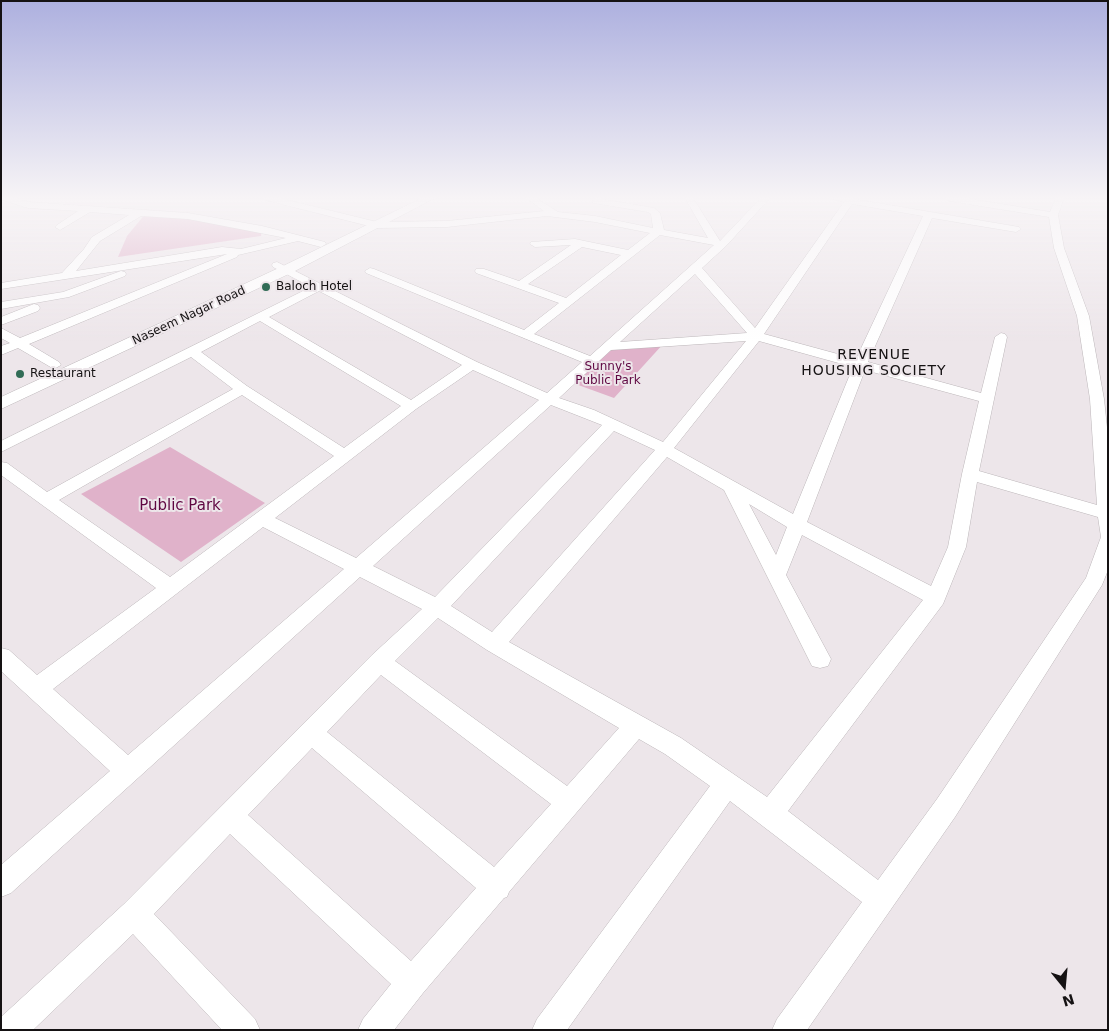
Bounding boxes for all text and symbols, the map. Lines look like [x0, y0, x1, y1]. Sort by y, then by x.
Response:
place label: Baloch Hotel [276, 280, 352, 294]
marker: Baloch Hotel [260, 281, 272, 293]
street label: Naseem Nagar Road [130, 283, 248, 349]
district label: REVENUE HOUSING SOCIETY [799, 347, 949, 380]
park label: Sunny's Public Park [575, 360, 641, 388]
place label: Restaurant [30, 367, 96, 381]
marker: Restaurant [14, 368, 26, 380]
park label: Public Park [139, 497, 221, 515]
north arrow [1039, 961, 1089, 1011]
text: N [1060, 991, 1076, 1010]

